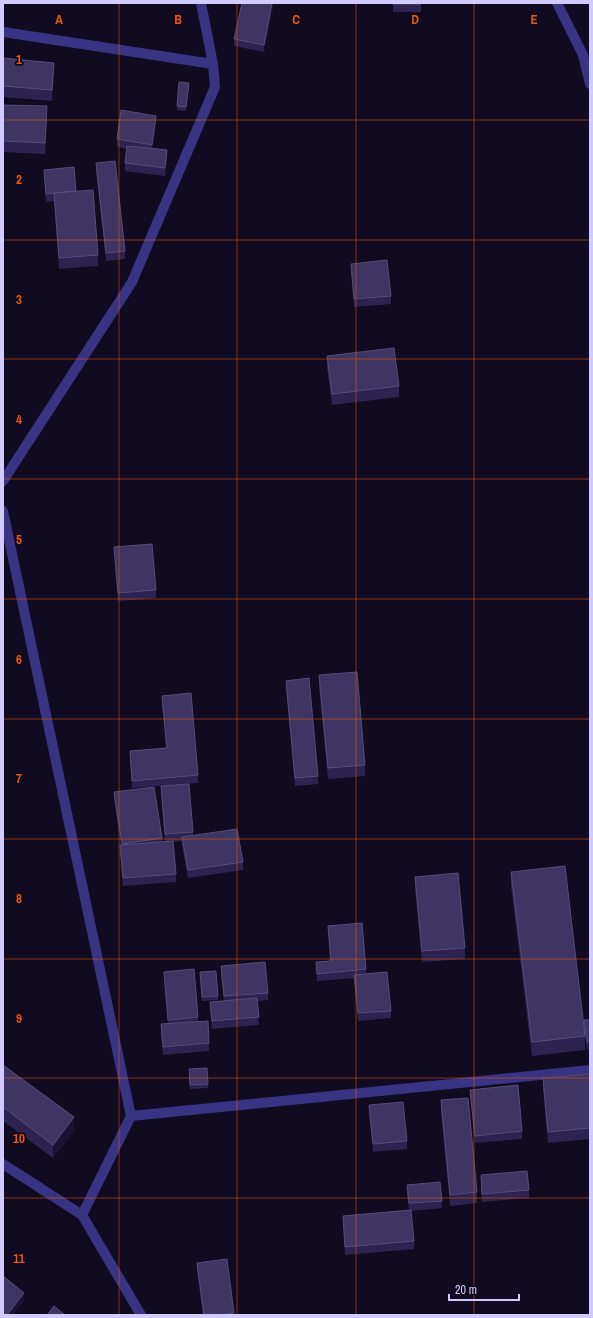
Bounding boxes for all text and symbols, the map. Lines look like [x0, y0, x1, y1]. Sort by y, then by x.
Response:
text: A [55, 11, 63, 28]
text: B [174, 11, 182, 28]
text: C [292, 11, 300, 28]
text: D [411, 11, 419, 28]
text: E [530, 11, 538, 28]
text: 1 [16, 51, 22, 68]
text: 2 [16, 171, 22, 188]
text: 3 [16, 291, 22, 308]
text: 4 [16, 411, 22, 428]
text: 5 [16, 531, 22, 548]
text: 6 [16, 651, 22, 668]
text: 7 [16, 770, 22, 787]
text: 8 [16, 890, 22, 907]
text: 9 [16, 1010, 22, 1027]
text: 10 [13, 1130, 25, 1147]
text: 11 [13, 1250, 25, 1267]
scale bar [449, 1276, 519, 1302]
text: 20 m [455, 1282, 477, 1298]

